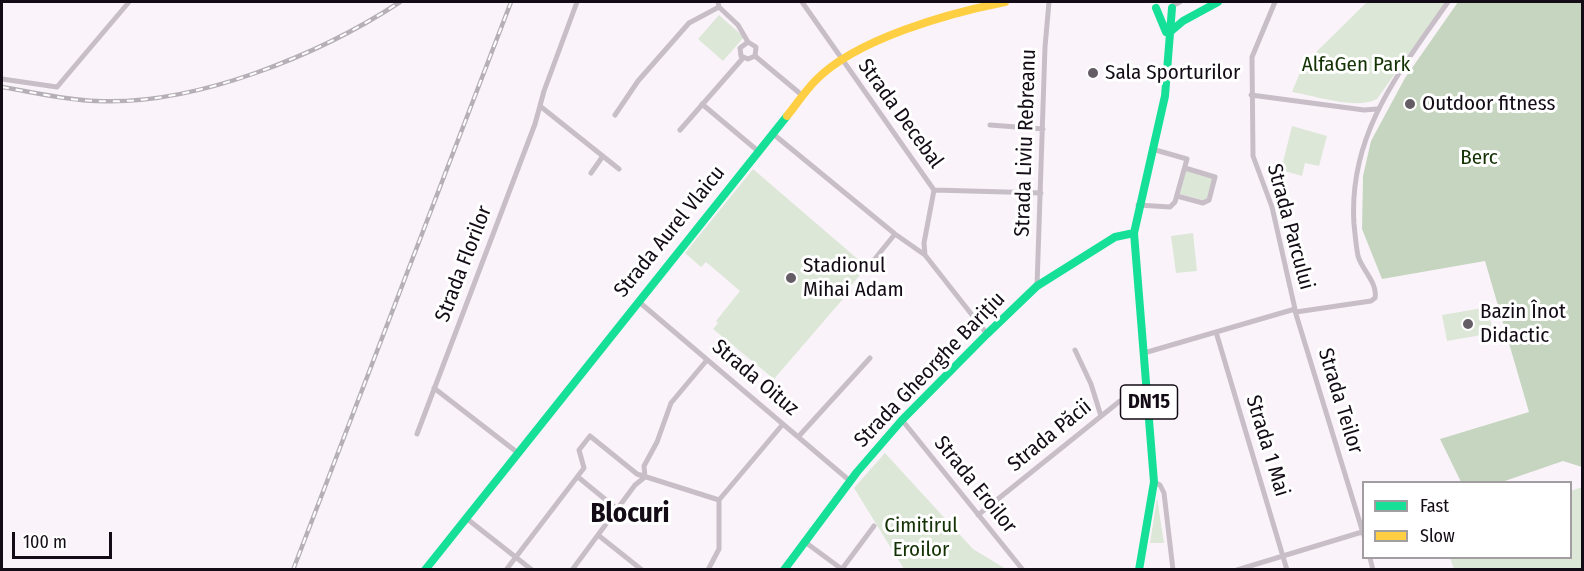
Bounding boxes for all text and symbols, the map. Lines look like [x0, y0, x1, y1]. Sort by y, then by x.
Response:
street label: Strada Liviu Rebreanu [1010, 49, 1042, 237]
park label: AlfaGen Park [1302, 52, 1410, 78]
street label: Strada Decebal [852, 54, 948, 174]
place label: Sala Sporturilor [1105, 60, 1240, 86]
marker: Sala Sporturilor [1086, 66, 1100, 80]
place label: Outdoor fitness [1422, 91, 1555, 117]
marker: Outdoor fitness [1403, 97, 1417, 111]
park label: Berc [1460, 145, 1498, 171]
street label: Strada Aurel Vlaicu [609, 161, 731, 303]
street label: Strada Parcului [1261, 161, 1319, 293]
street label: Strada Florilor [430, 202, 498, 326]
place label: Stadionul Mihai Adam [803, 253, 904, 303]
marker: Stadionul Mihai Adam [784, 271, 798, 285]
street label: Strada Gheorghe Barițiu [849, 287, 1011, 453]
place label: Bazin Înot Didactic [1480, 299, 1566, 349]
marker: Bazin Înot Didactic [1461, 317, 1475, 331]
street label: Strada Oituz [707, 334, 803, 422]
street label: Strada Teilor [1312, 345, 1368, 457]
road number: DN15 [1120, 385, 1178, 419]
street label: Strada 1 Mai [1240, 392, 1294, 500]
street label: Strada Păcii [1003, 395, 1097, 477]
street label: Strada Eroilor [928, 432, 1022, 538]
legend [1362, 481, 1572, 559]
text: Fast [1420, 495, 1449, 517]
district label: Blocuri [590, 498, 670, 530]
park label: Cimitirul Eroilor [884, 513, 958, 563]
scale bar [15, 520, 116, 558]
text: Slow [1420, 525, 1455, 547]
text: 100 m [23, 531, 67, 553]

